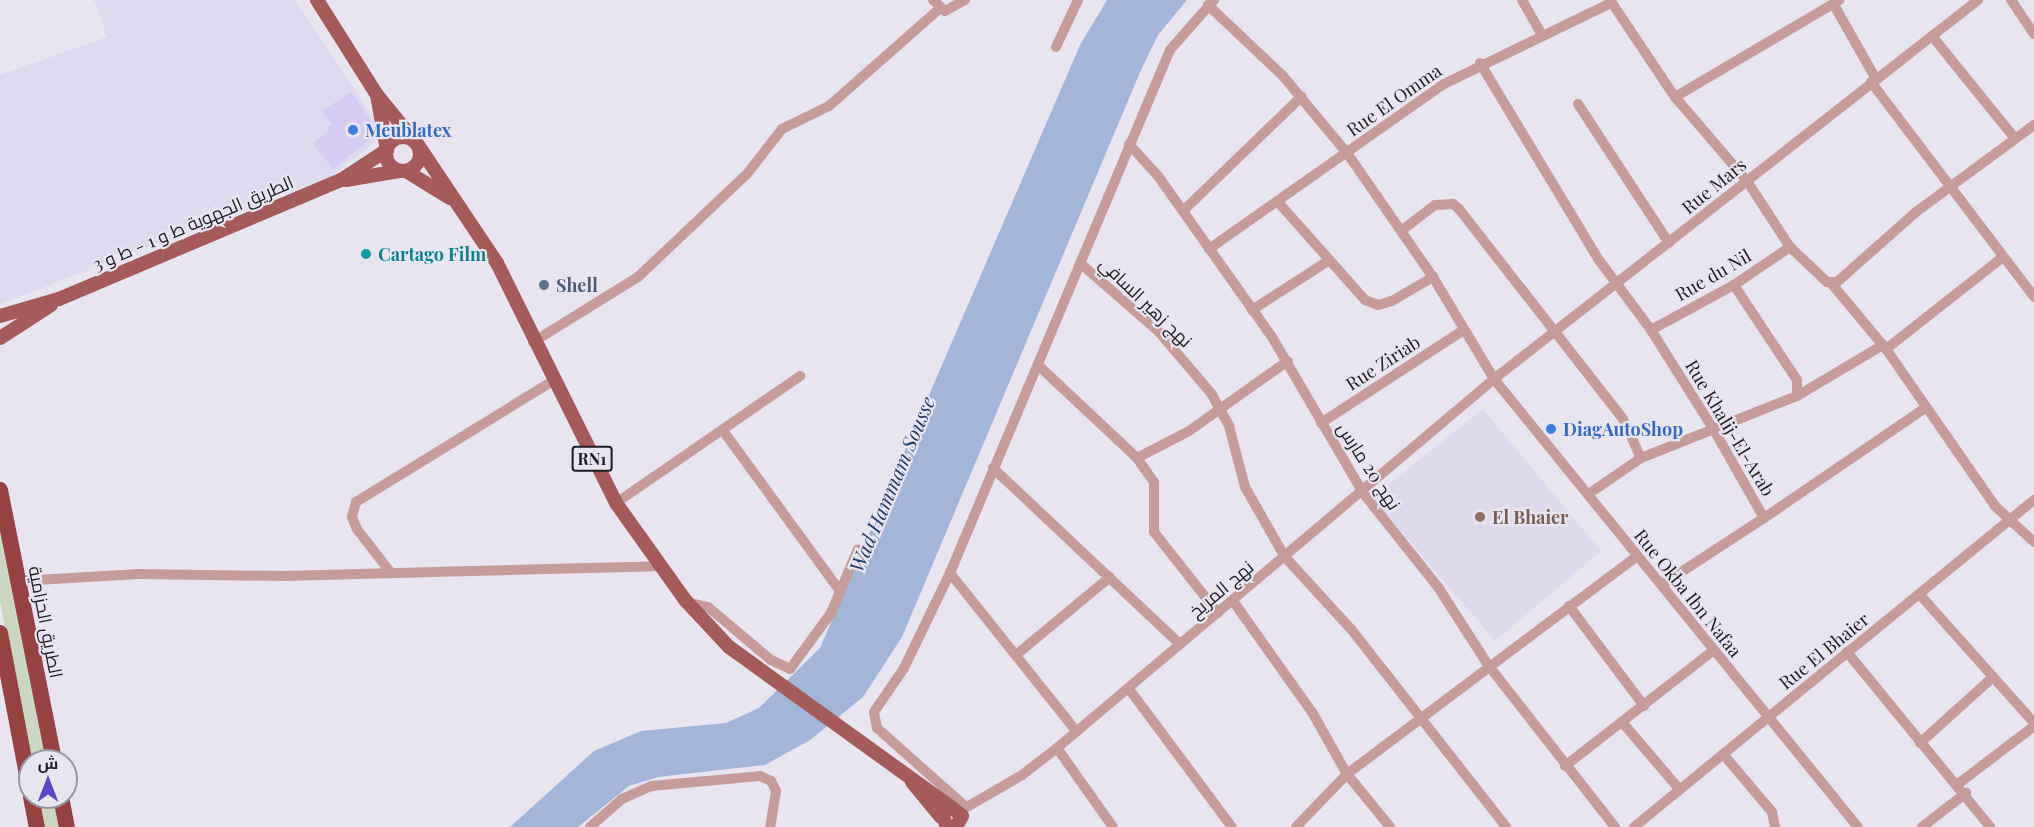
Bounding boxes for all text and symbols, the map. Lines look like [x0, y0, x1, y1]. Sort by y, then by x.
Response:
street label: Rue El Omma [1343, 59, 1445, 141]
place label: Meublatex [365, 119, 451, 141]
marker: Meublatex [346, 123, 360, 137]
street label: Rue Mars [1678, 154, 1750, 218]
street label: الطريق الجهوية ط و 1 - ط و 3 [89, 171, 297, 275]
place label: Cartago Film [378, 243, 486, 265]
street label: Rue du Nil [1671, 245, 1755, 305]
marker: Cartago Film [359, 247, 373, 261]
street label: نهج زهير السافي [1095, 252, 1197, 352]
place label: Shell [556, 274, 598, 296]
marker: Shell [537, 278, 551, 292]
street label: Rue Ziriab [1342, 331, 1424, 395]
street label: Rue Khalij-El-Arab [1681, 356, 1779, 500]
water label: Wad Hammam Sousse [843, 393, 939, 575]
street label: نهج 20 مارس [1333, 418, 1405, 514]
place label: DiagAutoShop [1563, 418, 1683, 440]
marker: DiagAutoShop [1544, 422, 1558, 436]
road number: RN1 [571, 446, 613, 472]
place label: El Bhaier [1492, 506, 1568, 528]
marker: El Bhaier [1473, 510, 1487, 524]
street label: Rue Okba Ibn Nafaa [1630, 525, 1746, 661]
street label: نهج المريخ [1184, 556, 1258, 622]
street label: الطريق الحزامية [25, 564, 67, 680]
street label: Rue El Bhaier [1775, 608, 1873, 694]
north arrow [18, 749, 78, 809]
text: ش [38, 752, 58, 773]

